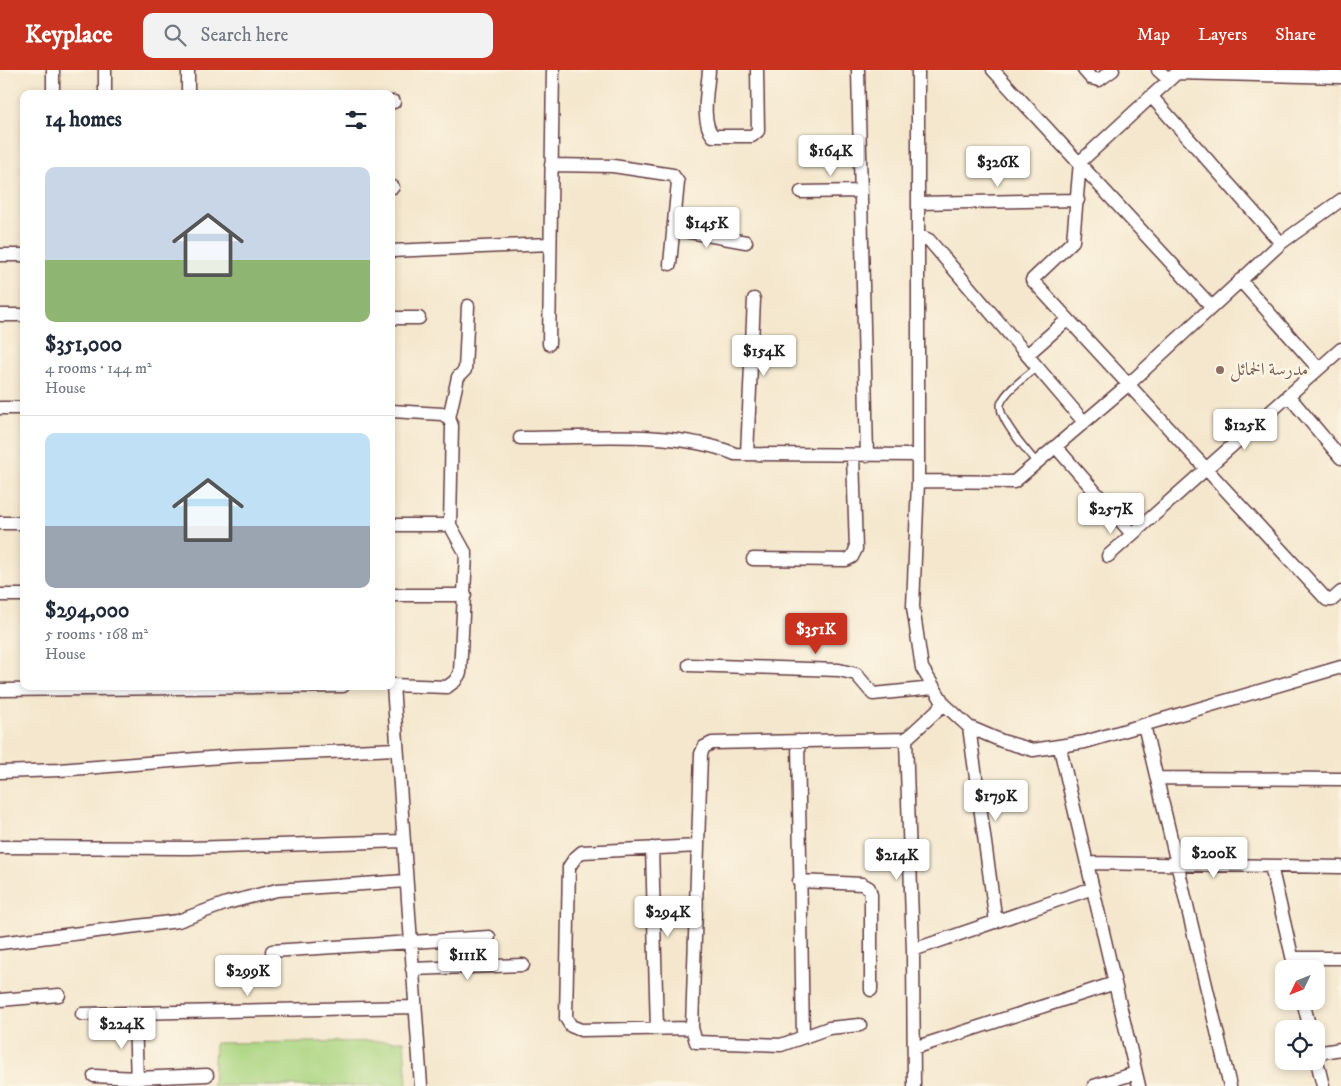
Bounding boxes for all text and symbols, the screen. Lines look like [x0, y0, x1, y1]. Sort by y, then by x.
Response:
search box [143, 13, 493, 58]
text: Keyplace [25, 20, 113, 50]
icon: search [161, 21, 189, 49]
text: Search here [201, 24, 288, 47]
text: Map [1137, 24, 1170, 46]
text: Layers [1198, 24, 1247, 46]
text: Share [1275, 24, 1316, 46]
icon: filters [342, 106, 370, 134]
text: 14 homes [45, 107, 122, 133]
pin: $164K [796, 134, 866, 177]
text: $164K [809, 141, 853, 161]
pin: $326K [963, 146, 1033, 188]
text: $326K [977, 152, 1019, 172]
icon: home [163, 200, 253, 290]
pin: $145K [672, 206, 742, 249]
text: $145K [686, 213, 728, 233]
text: $351,000 [45, 332, 122, 358]
pin: $154K [729, 334, 799, 377]
text: $154K [743, 341, 785, 361]
text: 4 rooms · 144 m² [45, 358, 152, 378]
place label: مدرسة الخمائل [1230, 359, 1308, 382]
marker: مدرسة الخمائل [1214, 364, 1226, 376]
text: House [45, 378, 86, 398]
pin: $125K [1210, 408, 1280, 451]
text: $125K [1224, 415, 1266, 435]
icon: home [163, 465, 253, 555]
pin: $257K [1076, 492, 1146, 535]
text: $257K [1089, 499, 1133, 519]
text: $294,000 [45, 598, 129, 624]
pin: $351K [781, 612, 851, 655]
text: $351K [796, 619, 836, 639]
text: 5 rooms · 168 m² [45, 624, 148, 644]
text: House [45, 644, 86, 664]
pin: $179K [961, 780, 1031, 822]
text: $179K [975, 786, 1017, 806]
pin: $200K [1179, 836, 1249, 879]
pin: $214K [862, 838, 932, 881]
text: $200K [1191, 843, 1237, 863]
text: $214K [876, 845, 918, 865]
pin: $294K [633, 896, 703, 938]
text: $294K [645, 902, 691, 922]
pin: $111K [433, 938, 503, 981]
text: $111K [449, 945, 487, 965]
pin: $299K [213, 954, 283, 997]
north arrow [1275, 960, 1325, 1010]
map controls [1275, 960, 1325, 1070]
text: $299K [226, 961, 270, 981]
pin: $224K [87, 1008, 157, 1050]
text: $224K [100, 1014, 144, 1034]
button: locate [1275, 1020, 1325, 1070]

